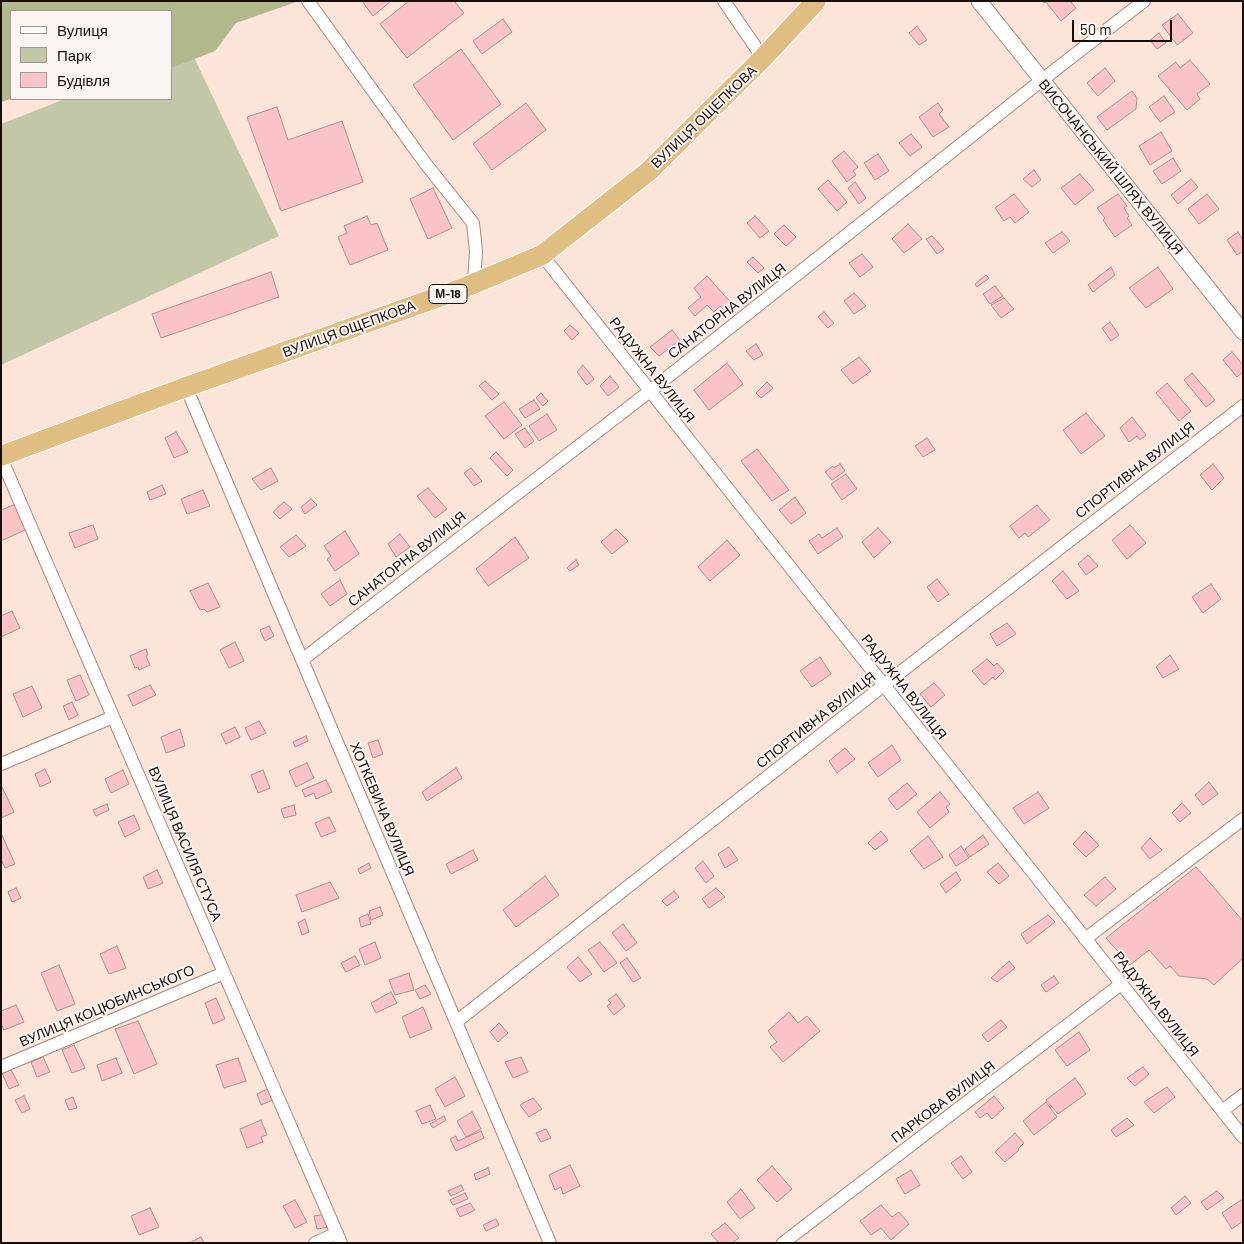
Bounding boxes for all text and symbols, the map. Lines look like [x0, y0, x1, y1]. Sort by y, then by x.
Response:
legend [10, 10, 172, 100]
scale bar [1074, 10, 1174, 42]
text: 50 m [1080, 20, 1112, 38]
text: Вулиця [57, 21, 108, 39]
text: Парк [57, 46, 91, 64]
street label: ВУЛИЦЯ ОЩЕПКОВА [648, 62, 760, 172]
text: Будівля [57, 71, 110, 89]
street label: ВИСОЧАНСЬКИЙ ШЛЯХ ВУЛИЦЯ [1035, 76, 1187, 258]
street label: САНАТОРНА ВУЛИЦЯ [665, 260, 789, 362]
road number: М-18 [429, 284, 467, 304]
street label: ВУЛИЦЯ ОЩЕПКОВА [280, 297, 418, 361]
street label: РАДУЖНА ВУЛИЦЯ [606, 314, 698, 426]
street label: СПОРТИВНА ВУЛИЦЯ [1072, 418, 1198, 522]
street label: САНАТОРНА ВУЛИЦЯ [345, 508, 469, 610]
street label: РАДУЖНА ВУЛИЦЯ [858, 631, 950, 743]
street label: СПОРТИВНА ВУЛИЦЯ [753, 668, 879, 772]
street label: ХОТКЕВИЧА ВУЛИЦЯ [346, 740, 418, 878]
street label: ВУЛИЦЯ ВАСИЛЯ СТУСА [145, 764, 225, 924]
street label: РАДУЖНА ВУЛИЦЯ [1110, 948, 1202, 1060]
street label: ВУЛИЦЯ КОЦЮБИНСЬКОГО [17, 961, 197, 1051]
street label: ПАРКОВА ВУЛИЦЯ [888, 1057, 998, 1147]

